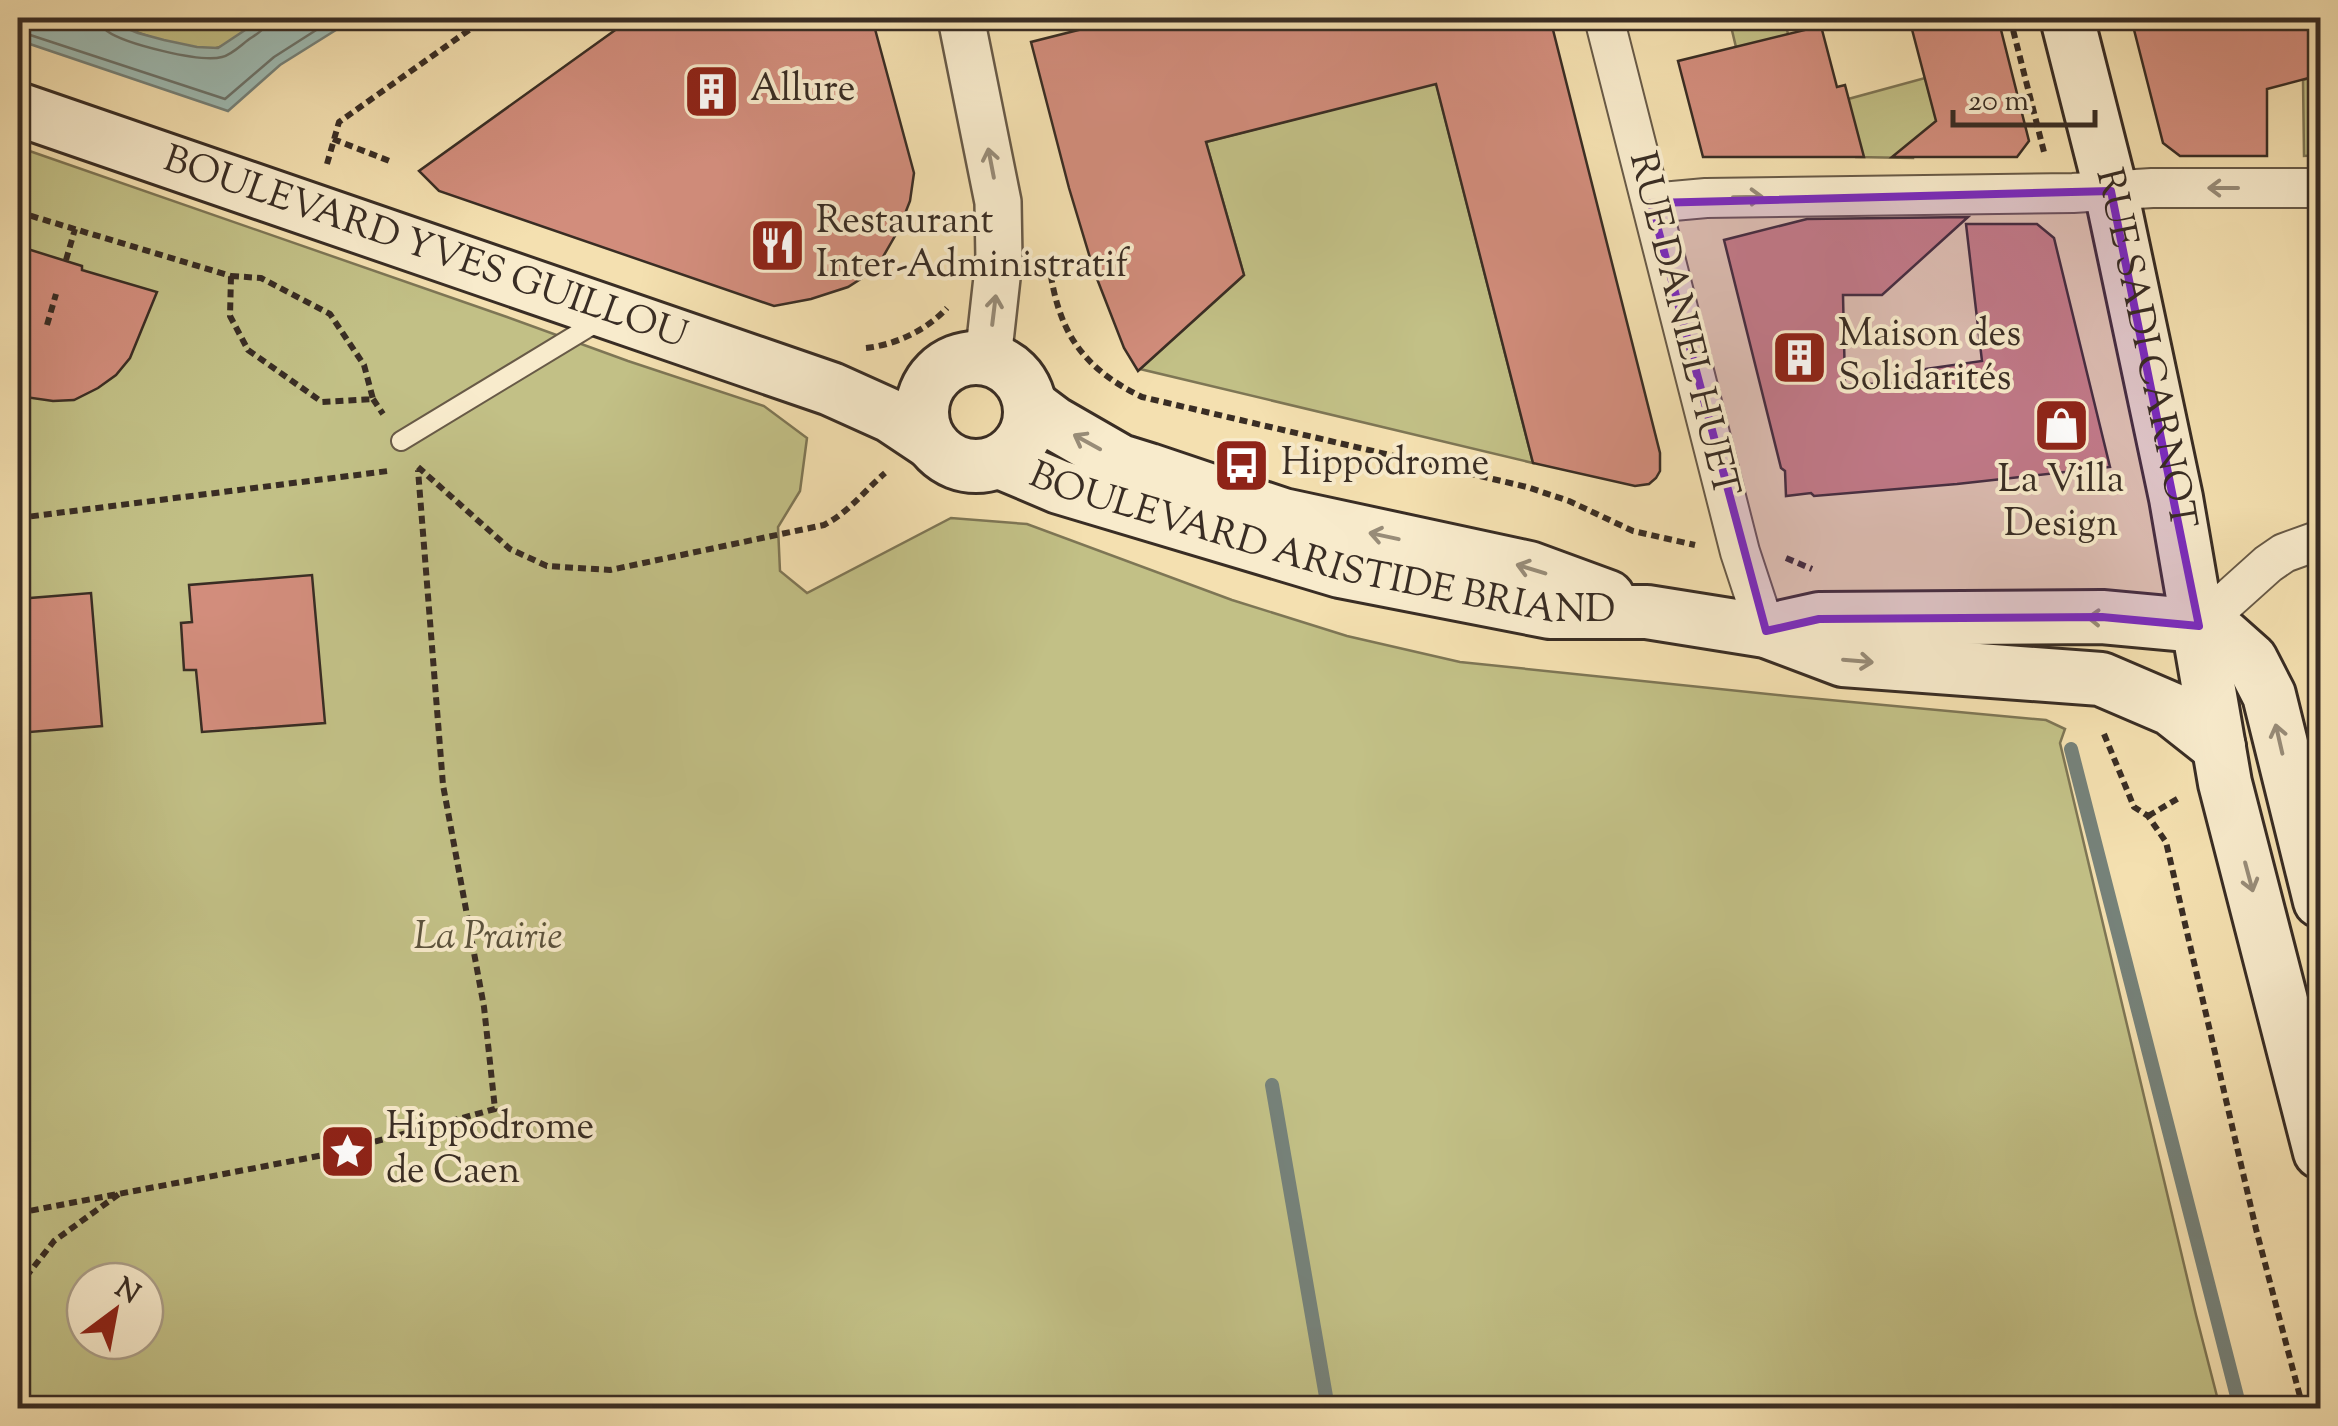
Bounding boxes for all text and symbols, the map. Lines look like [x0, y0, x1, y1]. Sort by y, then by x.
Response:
building icon: Allure [681, 61, 741, 121]
place label: Allure [750, 64, 856, 118]
scale bar [1953, 65, 2096, 127]
text: 20 m [1968, 81, 2029, 124]
street label: BOULEVARD YVES GUILLOU [156, 134, 693, 364]
one-way arrow [981, 147, 1000, 180]
street label: RUE DANIEL HUET [1613, 147, 1751, 503]
street label: RUE SADI CARNOT [2079, 163, 2208, 533]
one-way arrow [2208, 178, 2240, 198]
one-way arrow [1732, 188, 1764, 206]
place label: Restaurant Inter-Administratif [816, 196, 1131, 294]
restaurant icon: Restaurant Inter-Administratif [747, 215, 807, 275]
one-way arrow [985, 294, 1004, 326]
place label: Maison des Solidarités [1838, 309, 2021, 407]
building icon: Maison des Solidarités [1769, 328, 1829, 388]
shop icon: La Villa Design [2031, 395, 2091, 455]
one-way arrow [1073, 432, 1102, 452]
bus stop icon: Hippodrome [1212, 435, 1272, 495]
place label: Hippodrome [1281, 438, 1489, 492]
street label: BOULEVARD ARISTIDE BRIAND [1020, 450, 1615, 639]
place label: La Villa Design [1998, 455, 2124, 553]
one-way arrow [1368, 526, 1400, 544]
one-way arrow [1515, 559, 1547, 577]
one-way arrow [2086, 608, 2118, 627]
one-way arrow [1842, 651, 1874, 670]
one-way arrow [2269, 724, 2287, 756]
one-way arrow [2241, 861, 2260, 892]
park label: La Prairie [413, 912, 563, 966]
place label: Hippodrome de Caen [386, 1102, 594, 1200]
place icon: Hippodrome de Caen [317, 1121, 377, 1181]
north arrow [65, 1261, 165, 1361]
text: N [107, 1269, 147, 1315]

